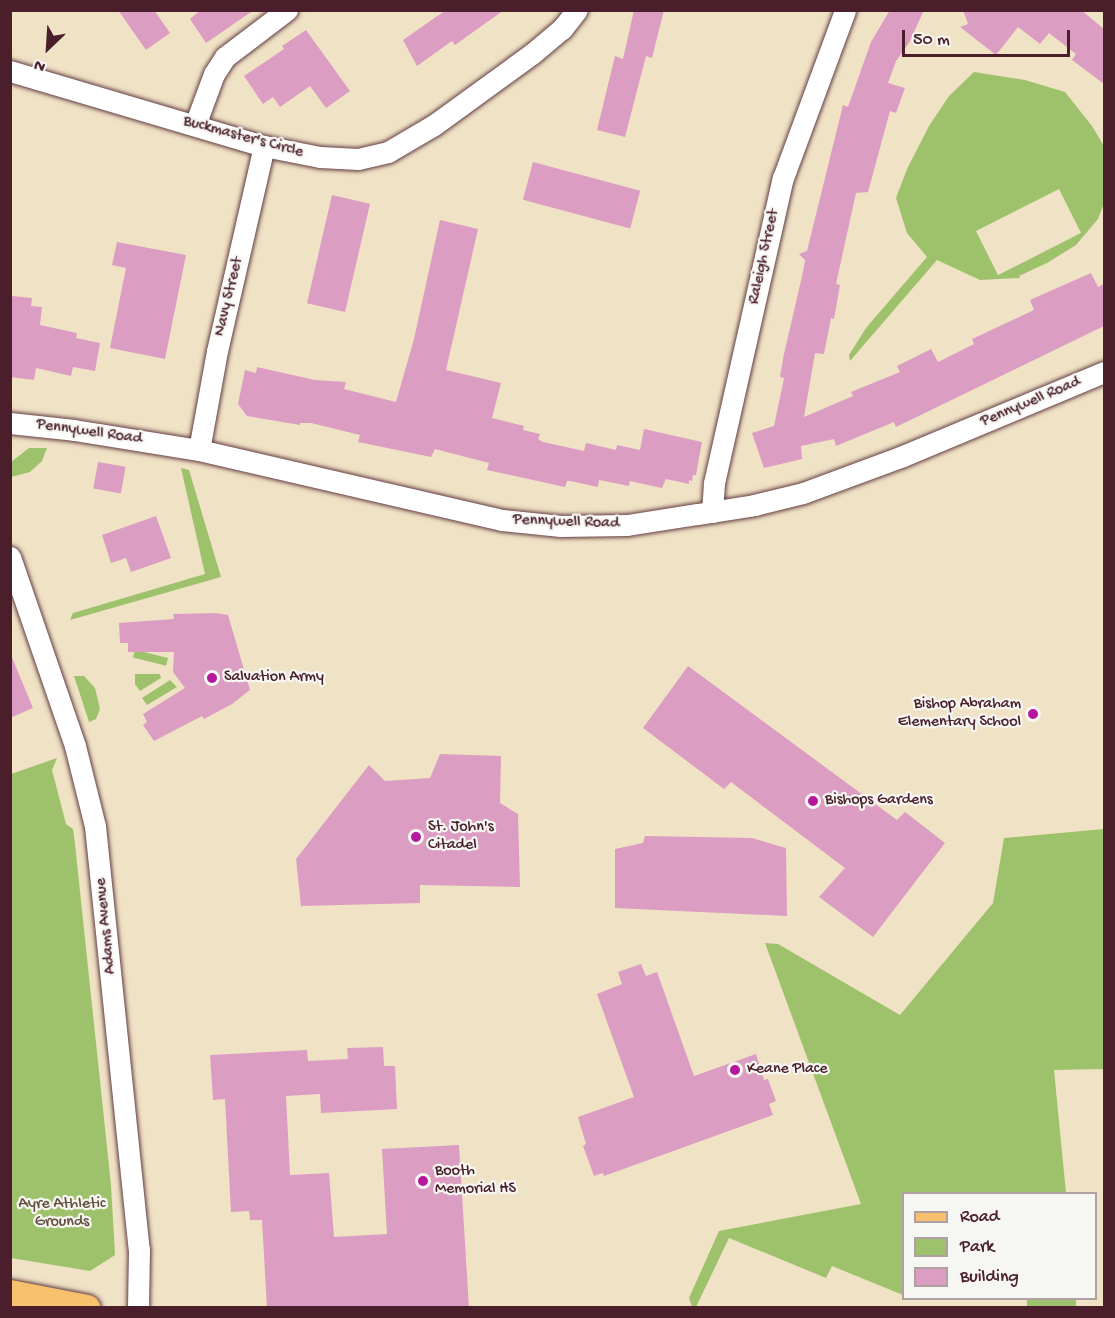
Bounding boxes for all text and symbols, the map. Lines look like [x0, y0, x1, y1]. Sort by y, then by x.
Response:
north arrow [18, 18, 78, 78]
scale bar [905, 18, 1073, 56]
text: 50 m [913, 30, 950, 51]
text: N [31, 54, 49, 76]
street label: Buckmaster's Circle [181, 113, 305, 163]
street label: Raleigh Street [746, 208, 784, 306]
street label: Navy Street [212, 256, 248, 338]
street label: Pennywell Road [978, 373, 1084, 433]
street label: Pennywell Road [35, 416, 143, 450]
street label: Pennywell Road [512, 512, 620, 534]
place label: Salvation Army [224, 668, 324, 688]
marker: Salvation Army [205, 671, 219, 685]
place label: Bishop Abraham Elementary School [898, 695, 1021, 733]
marker: Bishop Abraham Elementary School [1026, 707, 1040, 721]
place label: Bishops Gardens [825, 791, 933, 811]
marker: Bishops Gardens [806, 794, 820, 808]
place label: St. John's Citadel [428, 818, 494, 856]
marker: St. John's Citadel [409, 830, 423, 844]
street label: Adams Avenue [92, 877, 122, 975]
place label: Keane Place [747, 1060, 828, 1080]
marker: Keane Place [728, 1063, 742, 1077]
place label: Booth Memorial HS [435, 1162, 516, 1200]
marker: Booth Memorial HS [416, 1174, 430, 1188]
legend [902, 1192, 1097, 1300]
park label: Ayre Athletic Grounds [19, 1195, 105, 1233]
text: Road [960, 1207, 999, 1228]
text: Park [960, 1237, 994, 1258]
text: Building [960, 1267, 1019, 1288]

